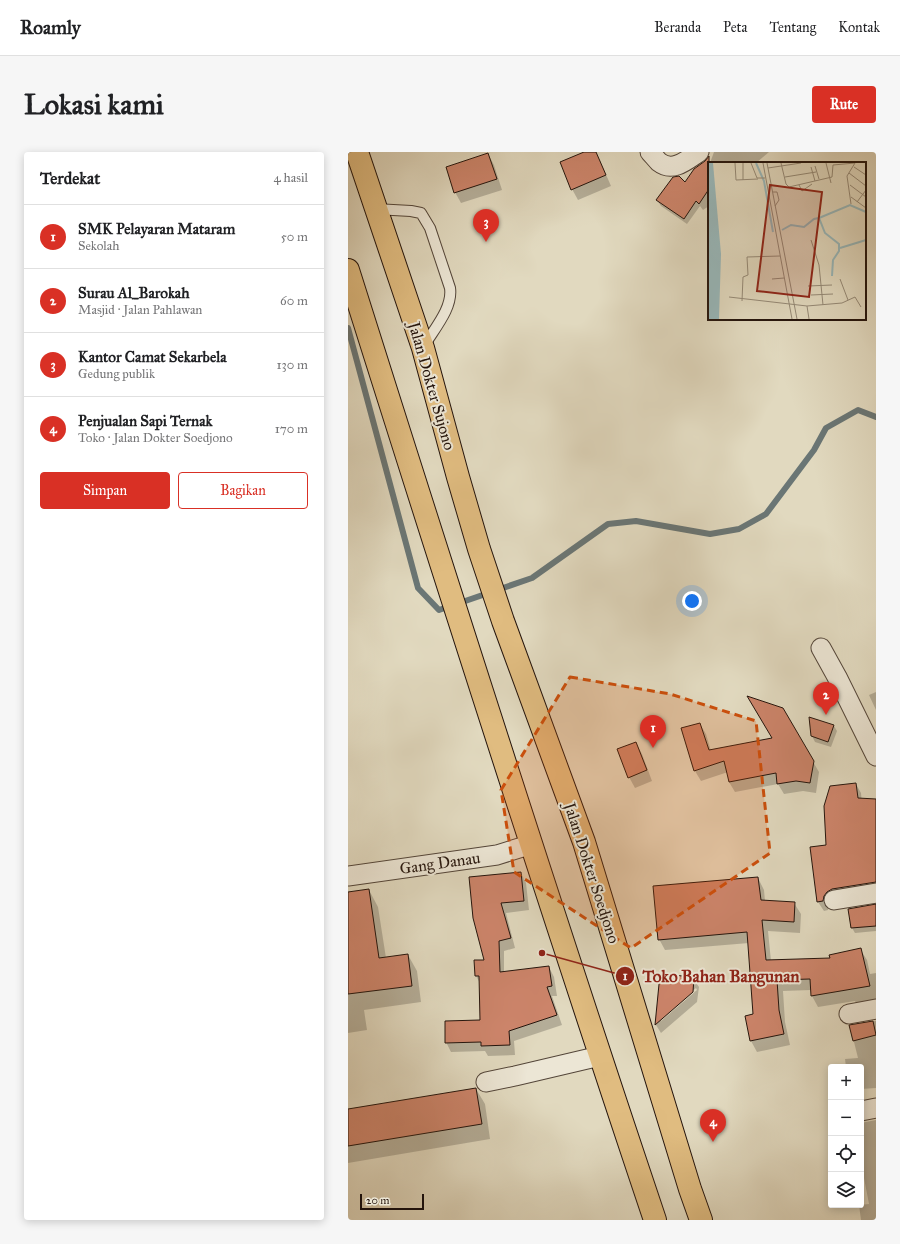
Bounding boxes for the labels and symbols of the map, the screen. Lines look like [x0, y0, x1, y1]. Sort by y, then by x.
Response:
inset map [708, 162, 866, 320]
pin: 3 [473, 209, 499, 242]
street label: Jalan Dokter Sujono [403, 318, 459, 453]
your location [682, 591, 702, 611]
pin: 2 [813, 682, 839, 715]
pin: 1 [640, 715, 666, 748]
street label: Jalan Dokter Soedjono [559, 798, 624, 946]
street label: Gang Danau [398, 848, 482, 879]
callout: Toko Bahan Bangunan [615, 962, 808, 991]
text: Toko Bahan Bangunan [641, 966, 800, 987]
text: 1 [623, 969, 628, 983]
pin: 4 [700, 1109, 726, 1142]
scale bar [360, 1192, 424, 1211]

